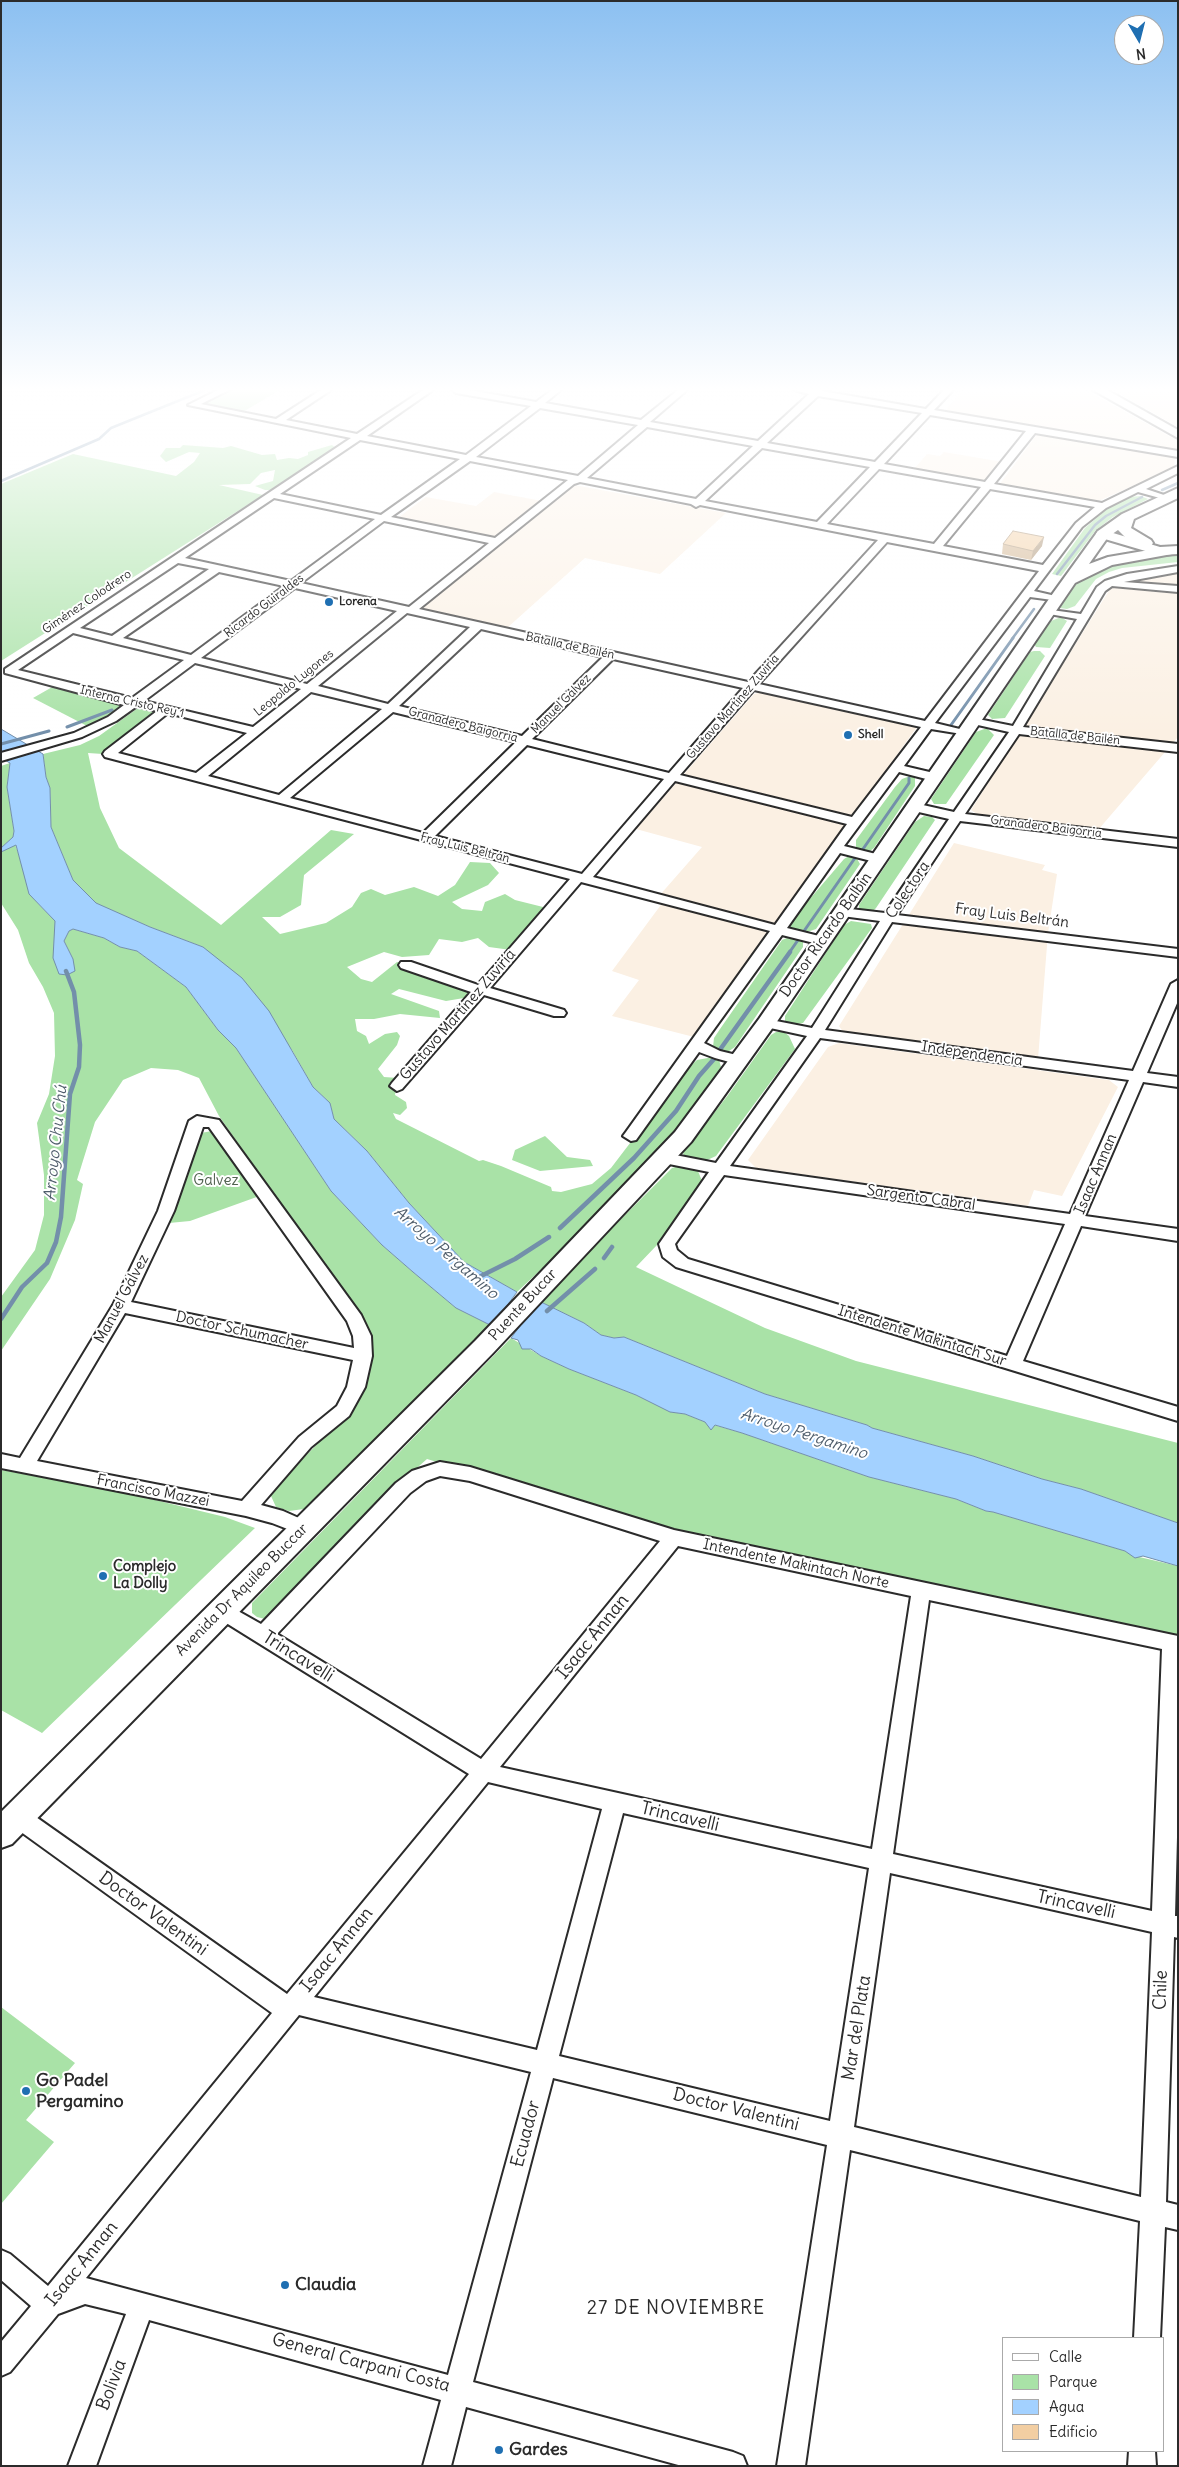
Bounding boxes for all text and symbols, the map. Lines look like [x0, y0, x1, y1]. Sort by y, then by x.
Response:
north arrow [1114, 15, 1164, 65]
text: N [1135, 44, 1147, 63]
street label: Giménez Colodrero [40, 567, 134, 637]
street label: Ricardo Güiraldes [221, 571, 307, 641]
place label: Lorena [339, 595, 377, 609]
marker: Lorena [323, 596, 335, 608]
street label: Batalla de Bailén [524, 630, 616, 662]
street label: Leopoldo Lugones [251, 647, 337, 719]
street label: Gustavo Martínez Zuviría [684, 652, 782, 762]
street label: Manuel Gálvez [528, 671, 594, 737]
street label: Interna Cristo Rey 1 [78, 683, 186, 721]
street label: Granadero Baigorria [407, 704, 519, 746]
street label: Batalla de Bailén [1029, 724, 1121, 748]
place label: Shell [858, 728, 883, 742]
marker: Shell [842, 729, 854, 741]
street label: Granadero Baigorria [990, 813, 1102, 841]
street label: Fray Luis Beltrán [419, 830, 511, 866]
street label: Colectora [882, 858, 934, 922]
street label: Doctor Ricardo Balbín [776, 869, 876, 1001]
street label: Fray Luis Beltrán [954, 900, 1070, 932]
street label: Gustavo Martínez Zuviría [396, 946, 520, 1084]
street label: Independencia [920, 1038, 1024, 1070]
water label: Arroyo Chu Chú [40, 1084, 72, 1202]
street label: Isaac Annan [1071, 1131, 1121, 1217]
park label: Galvez [193, 1172, 239, 1190]
street label: Sargento Cabral [866, 1181, 976, 1215]
water label: Arroyo Pergamino [390, 1202, 502, 1304]
street label: Manuel Gálvez [91, 1251, 153, 1347]
street label: Puente Bucar [485, 1265, 561, 1345]
street label: Intendente Makintach Sur [836, 1302, 1008, 1370]
street label: Doctor Schumacher [174, 1308, 310, 1354]
water label: Arroyo Pergamino [738, 1404, 870, 1464]
street label: Francisco Mazzei [95, 1471, 211, 1511]
street label: Avenida Dr Aquileo Buccar [172, 1520, 312, 1660]
street label: Intendente Makintach Norte [701, 1535, 891, 1593]
place label: Complejo La Dolly [113, 1558, 176, 1593]
marker: Complejo La Dolly [97, 1570, 109, 1582]
street label: Isaac Annan [552, 1590, 634, 1684]
street label: Trincavelli [258, 1627, 338, 1687]
street label: Trincavelli [639, 1797, 721, 1837]
street label: Doctor Valentini [94, 1867, 212, 1961]
street label: Trincavelli [1035, 1886, 1117, 1924]
street label: Isaac Annan [296, 1903, 378, 1997]
street label: Chile [1150, 1970, 1172, 2010]
street label: Mar del Plata [838, 1974, 876, 2082]
place label: Go Padel Pergamino [36, 2070, 124, 2112]
street label: Doctor Valentini [671, 2084, 801, 2136]
marker: Go Padel Pergamino [20, 2085, 32, 2097]
street label: Ecuador [507, 2098, 545, 2170]
street label: Isaac Annan [41, 2217, 123, 2311]
place label: Claudia [295, 2274, 356, 2296]
marker: Claudia [279, 2279, 291, 2291]
district label: 27 DE NOVIEMBRE [585, 2298, 767, 2320]
street label: General Carpani Costa [270, 2329, 452, 2397]
legend [1002, 2337, 1164, 2452]
text: Calle [1049, 2347, 1082, 2366]
street label: Bolivia [92, 2356, 132, 2414]
text: Parque [1049, 2372, 1097, 2391]
text: Agua [1049, 2397, 1084, 2416]
text: Edificio [1049, 2422, 1097, 2441]
place label: Gardes [509, 2439, 568, 2461]
marker: Gardes [493, 2444, 505, 2456]

